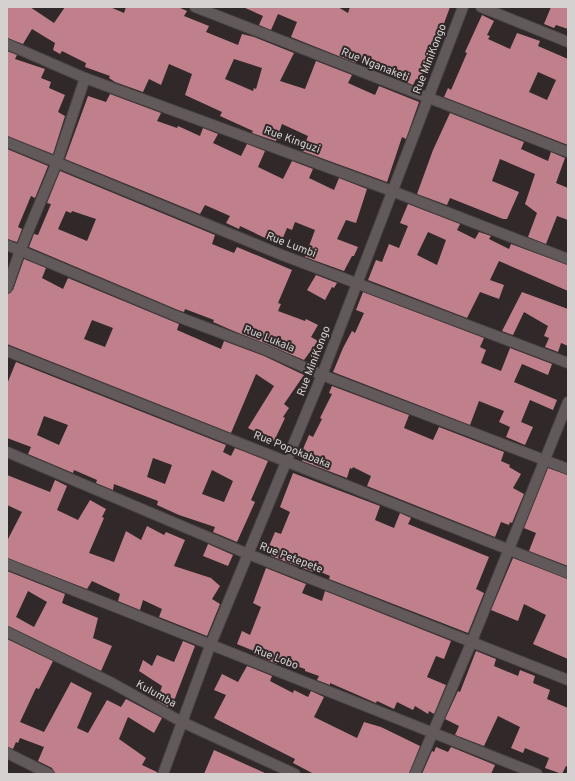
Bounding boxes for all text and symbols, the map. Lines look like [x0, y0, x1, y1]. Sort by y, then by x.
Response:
street label: Rue MiniKongo [410, 22, 450, 96]
street label: Rue Nganaketi [339, 45, 411, 85]
street label: Rue Kinguzi [262, 123, 322, 157]
street label: Rue Lumbi [264, 229, 318, 261]
street label: Rue Lukala [241, 322, 297, 356]
street label: Rue MiniKongo [294, 324, 334, 398]
street label: Rue Popokabaka [251, 428, 333, 472]
street label: Rue Petepete [257, 539, 325, 577]
street label: Rue Lobo [252, 643, 300, 673]
street label: Kulumba [133, 677, 179, 711]

